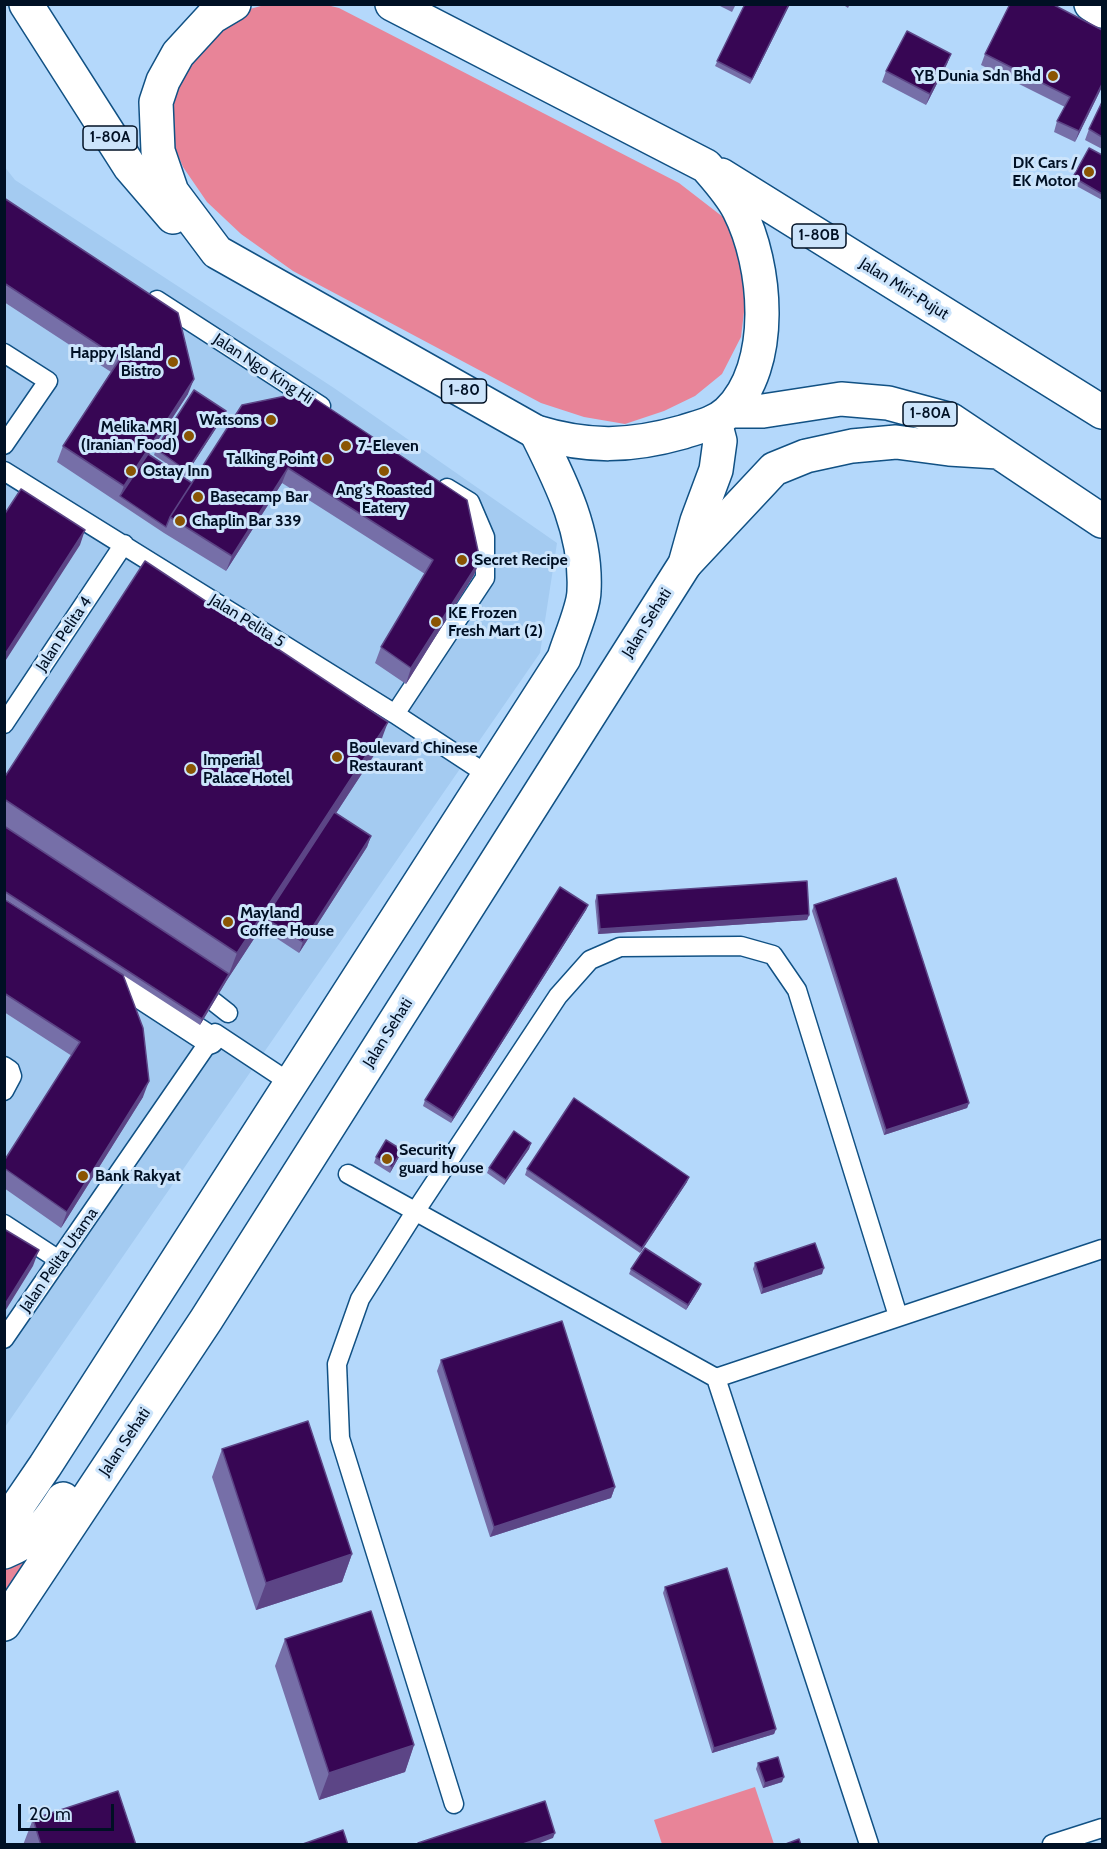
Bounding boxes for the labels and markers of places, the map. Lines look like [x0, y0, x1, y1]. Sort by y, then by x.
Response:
place label: YB Dunia Sdn Bhd [915, 66, 1041, 86]
marker: YB Dunia Sdn Bhd [1046, 69, 1060, 83]
place label: DK Cars / EK Motor [1012, 153, 1077, 191]
marker: DK Cars / EK Motor [1082, 165, 1096, 179]
place label: Happy Island Bistro [70, 343, 161, 381]
marker: Happy Island Bistro [166, 355, 180, 369]
place label: Watsons [199, 410, 259, 430]
marker: Watsons [264, 413, 278, 427]
place label: Melika.MRJ (Iranian Food) [81, 417, 177, 455]
marker: Melika.MRJ (Iranian Food) [182, 429, 196, 443]
place label: 7-Eleven [358, 436, 419, 456]
marker: 7-Eleven [339, 439, 353, 453]
place label: Talking Point [226, 449, 315, 469]
marker: Talking Point [320, 452, 334, 466]
place label: Ostay Inn [143, 461, 209, 481]
marker: Ostay Inn [124, 464, 138, 478]
marker: Ang's Roasted Eatery [377, 464, 391, 478]
place label: Ang's Roasted Eatery [336, 480, 432, 518]
place label: Basecamp Bar [210, 487, 308, 507]
marker: Basecamp Bar [191, 490, 205, 504]
place label: Chaplin Bar 339 [192, 511, 301, 531]
marker: Chaplin Bar 339 [173, 514, 187, 528]
place label: Secret Recipe [474, 550, 568, 570]
marker: Secret Recipe [455, 553, 469, 567]
place label: KE Frozen Fresh Mart (2) [448, 603, 543, 641]
marker: KE Frozen Fresh Mart (2) [429, 615, 443, 629]
place label: Boulevard Chinese Restaurant [349, 738, 477, 776]
place label: Imperial Palace Hotel [203, 750, 290, 788]
marker: Boulevard Chinese Restaurant [330, 750, 344, 764]
marker: Imperial Palace Hotel [184, 762, 198, 776]
place label: Mayland Coffee House [240, 903, 334, 941]
marker: Mayland Coffee House [221, 915, 235, 929]
place label: Security guard house [399, 1140, 483, 1178]
marker: Security guard house [380, 1152, 394, 1166]
place label: Bank Rakyat [95, 1166, 181, 1186]
marker: Bank Rakyat [76, 1169, 90, 1183]

